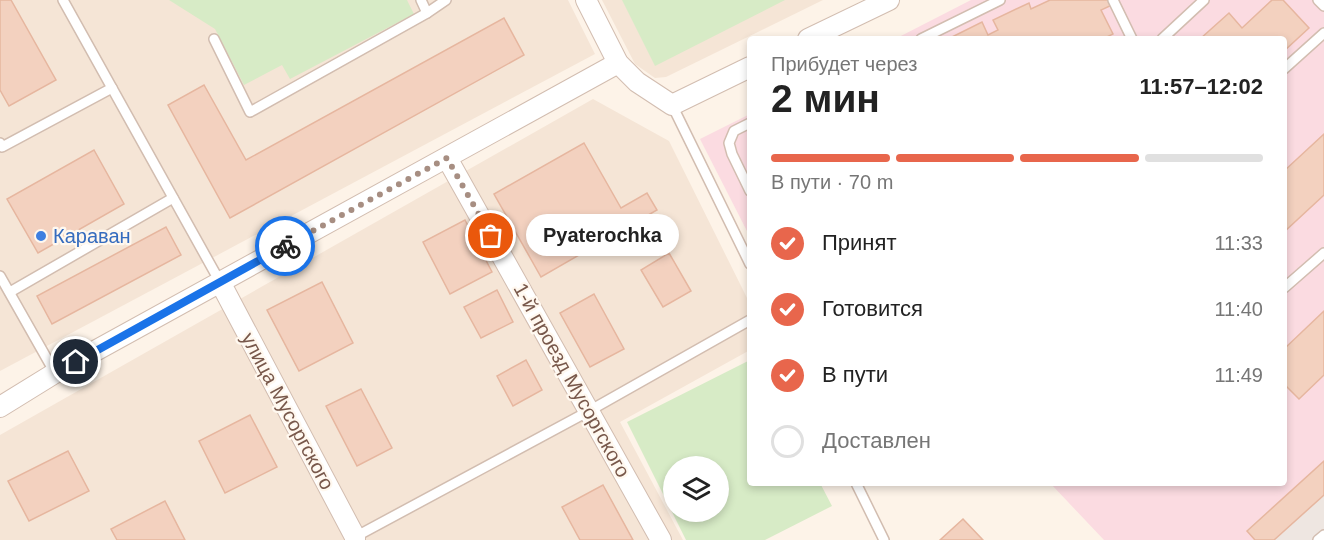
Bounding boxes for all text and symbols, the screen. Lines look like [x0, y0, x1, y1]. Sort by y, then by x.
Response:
text: Прибудет через [771, 53, 917, 75]
text: 11:57–12:02 [1139, 74, 1263, 99]
text: 2 мин [771, 77, 880, 120]
text: В пути · 70 m [771, 171, 893, 193]
pin [465, 210, 516, 261]
callout: Pyaterochka [527, 215, 680, 257]
courier [255, 216, 315, 276]
icon: bag [474, 219, 507, 252]
text: Pyaterochka [543, 224, 662, 246]
place label: Караван [53, 225, 131, 247]
icon: check [771, 227, 804, 260]
marker: Караван [34, 229, 48, 243]
icon: bike [269, 230, 302, 263]
text: Принят [822, 230, 896, 255]
text: 11:33 [1214, 232, 1263, 254]
street label: 1-й проезд Мусоргского [509, 279, 635, 481]
icon: check [771, 293, 804, 326]
text: Готовится [822, 296, 923, 321]
text: 11:40 [1214, 298, 1263, 320]
street label: улица Мусоргского [237, 329, 339, 493]
pin [50, 336, 101, 387]
icon: home [59, 345, 92, 378]
icon: check [771, 359, 804, 392]
text: В пути [822, 362, 888, 387]
text: 11:49 [1214, 364, 1263, 386]
text: Доставлен [822, 428, 931, 453]
map controls [663, 456, 729, 522]
button: layers [663, 456, 729, 522]

